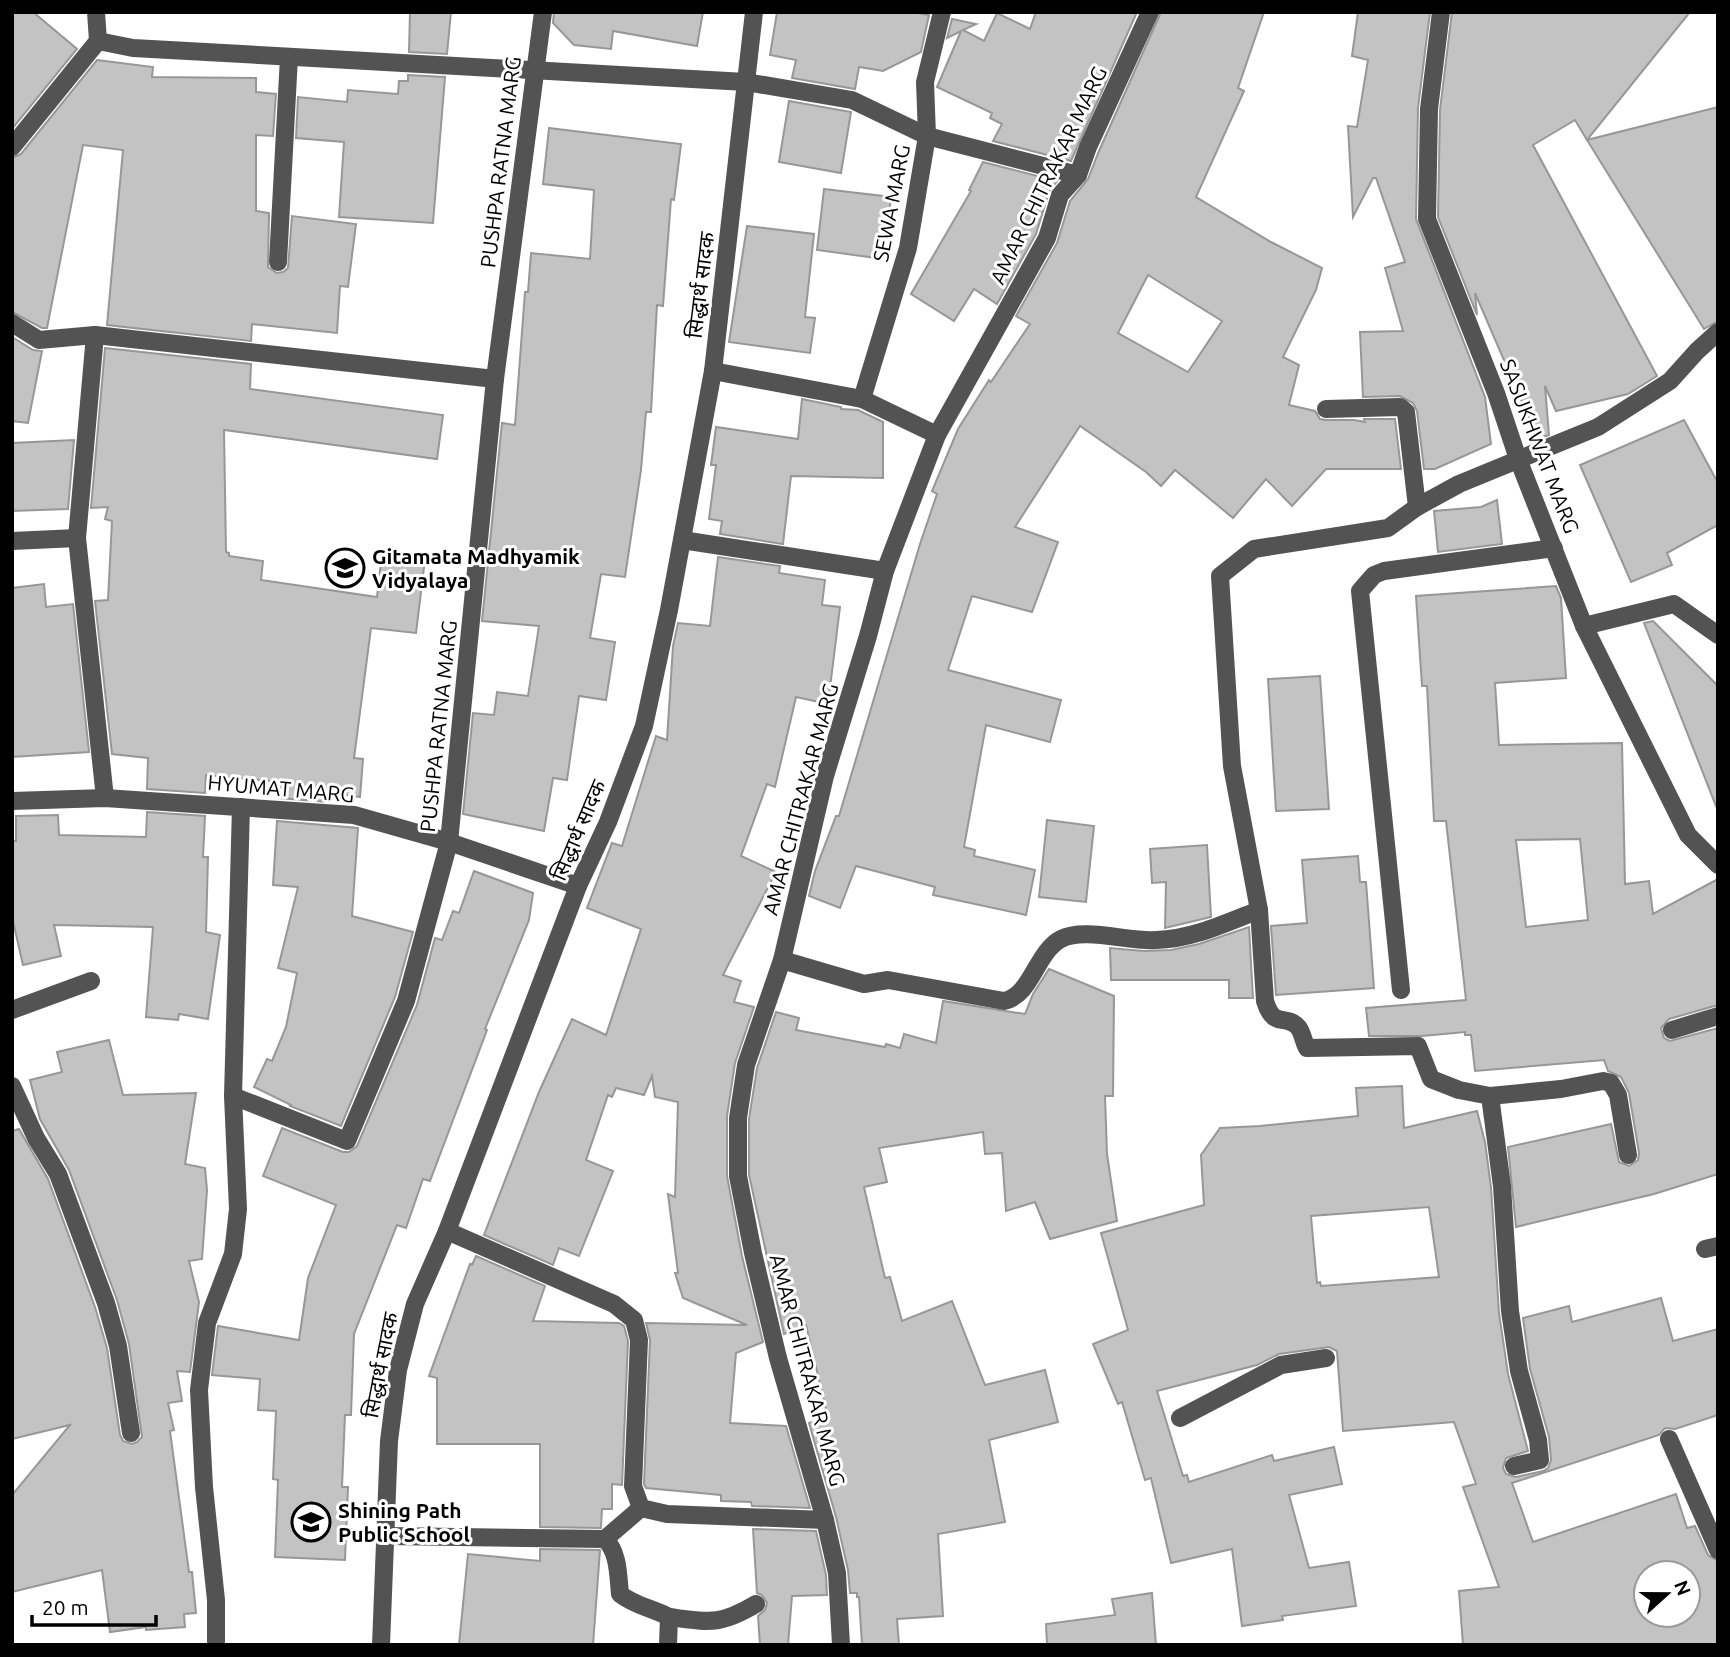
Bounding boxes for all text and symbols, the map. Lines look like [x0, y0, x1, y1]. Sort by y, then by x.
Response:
street label: PUSHPA RATNA MARG [475, 55, 525, 269]
street label: AMAR CHITRAKAR MARG [985, 62, 1111, 288]
street label: SEWA MARG [868, 142, 914, 264]
street label: सिद्धार्थ सादक [682, 230, 719, 340]
street label: SASUKHWAT MARG [1496, 355, 1584, 537]
place label: Gitamata Madhyamik Vidyalaya [372, 544, 580, 592]
school or university icon: Gitamata Madhyamik Vidyalaya [324, 547, 366, 589]
street label: PUSHPA RATNA MARG [415, 619, 461, 833]
street label: AMAR CHITRAKAR MARG [757, 680, 843, 918]
street label: HYUMAT MARG [207, 770, 355, 806]
street label: सिद्धार्थ सादक [546, 775, 610, 884]
street label: AMAR CHITRAKAR MARG [765, 1251, 851, 1489]
street label: सिद्धार्थ सादक [358, 1309, 402, 1420]
place label: Shining Path Public School [338, 1498, 470, 1546]
school or university icon: Shining Path Public School [290, 1501, 332, 1543]
north arrow [1632, 1559, 1702, 1629]
text: N [1670, 1577, 1696, 1598]
scale bar [32, 1584, 156, 1628]
text: 20 m [42, 1595, 89, 1619]

